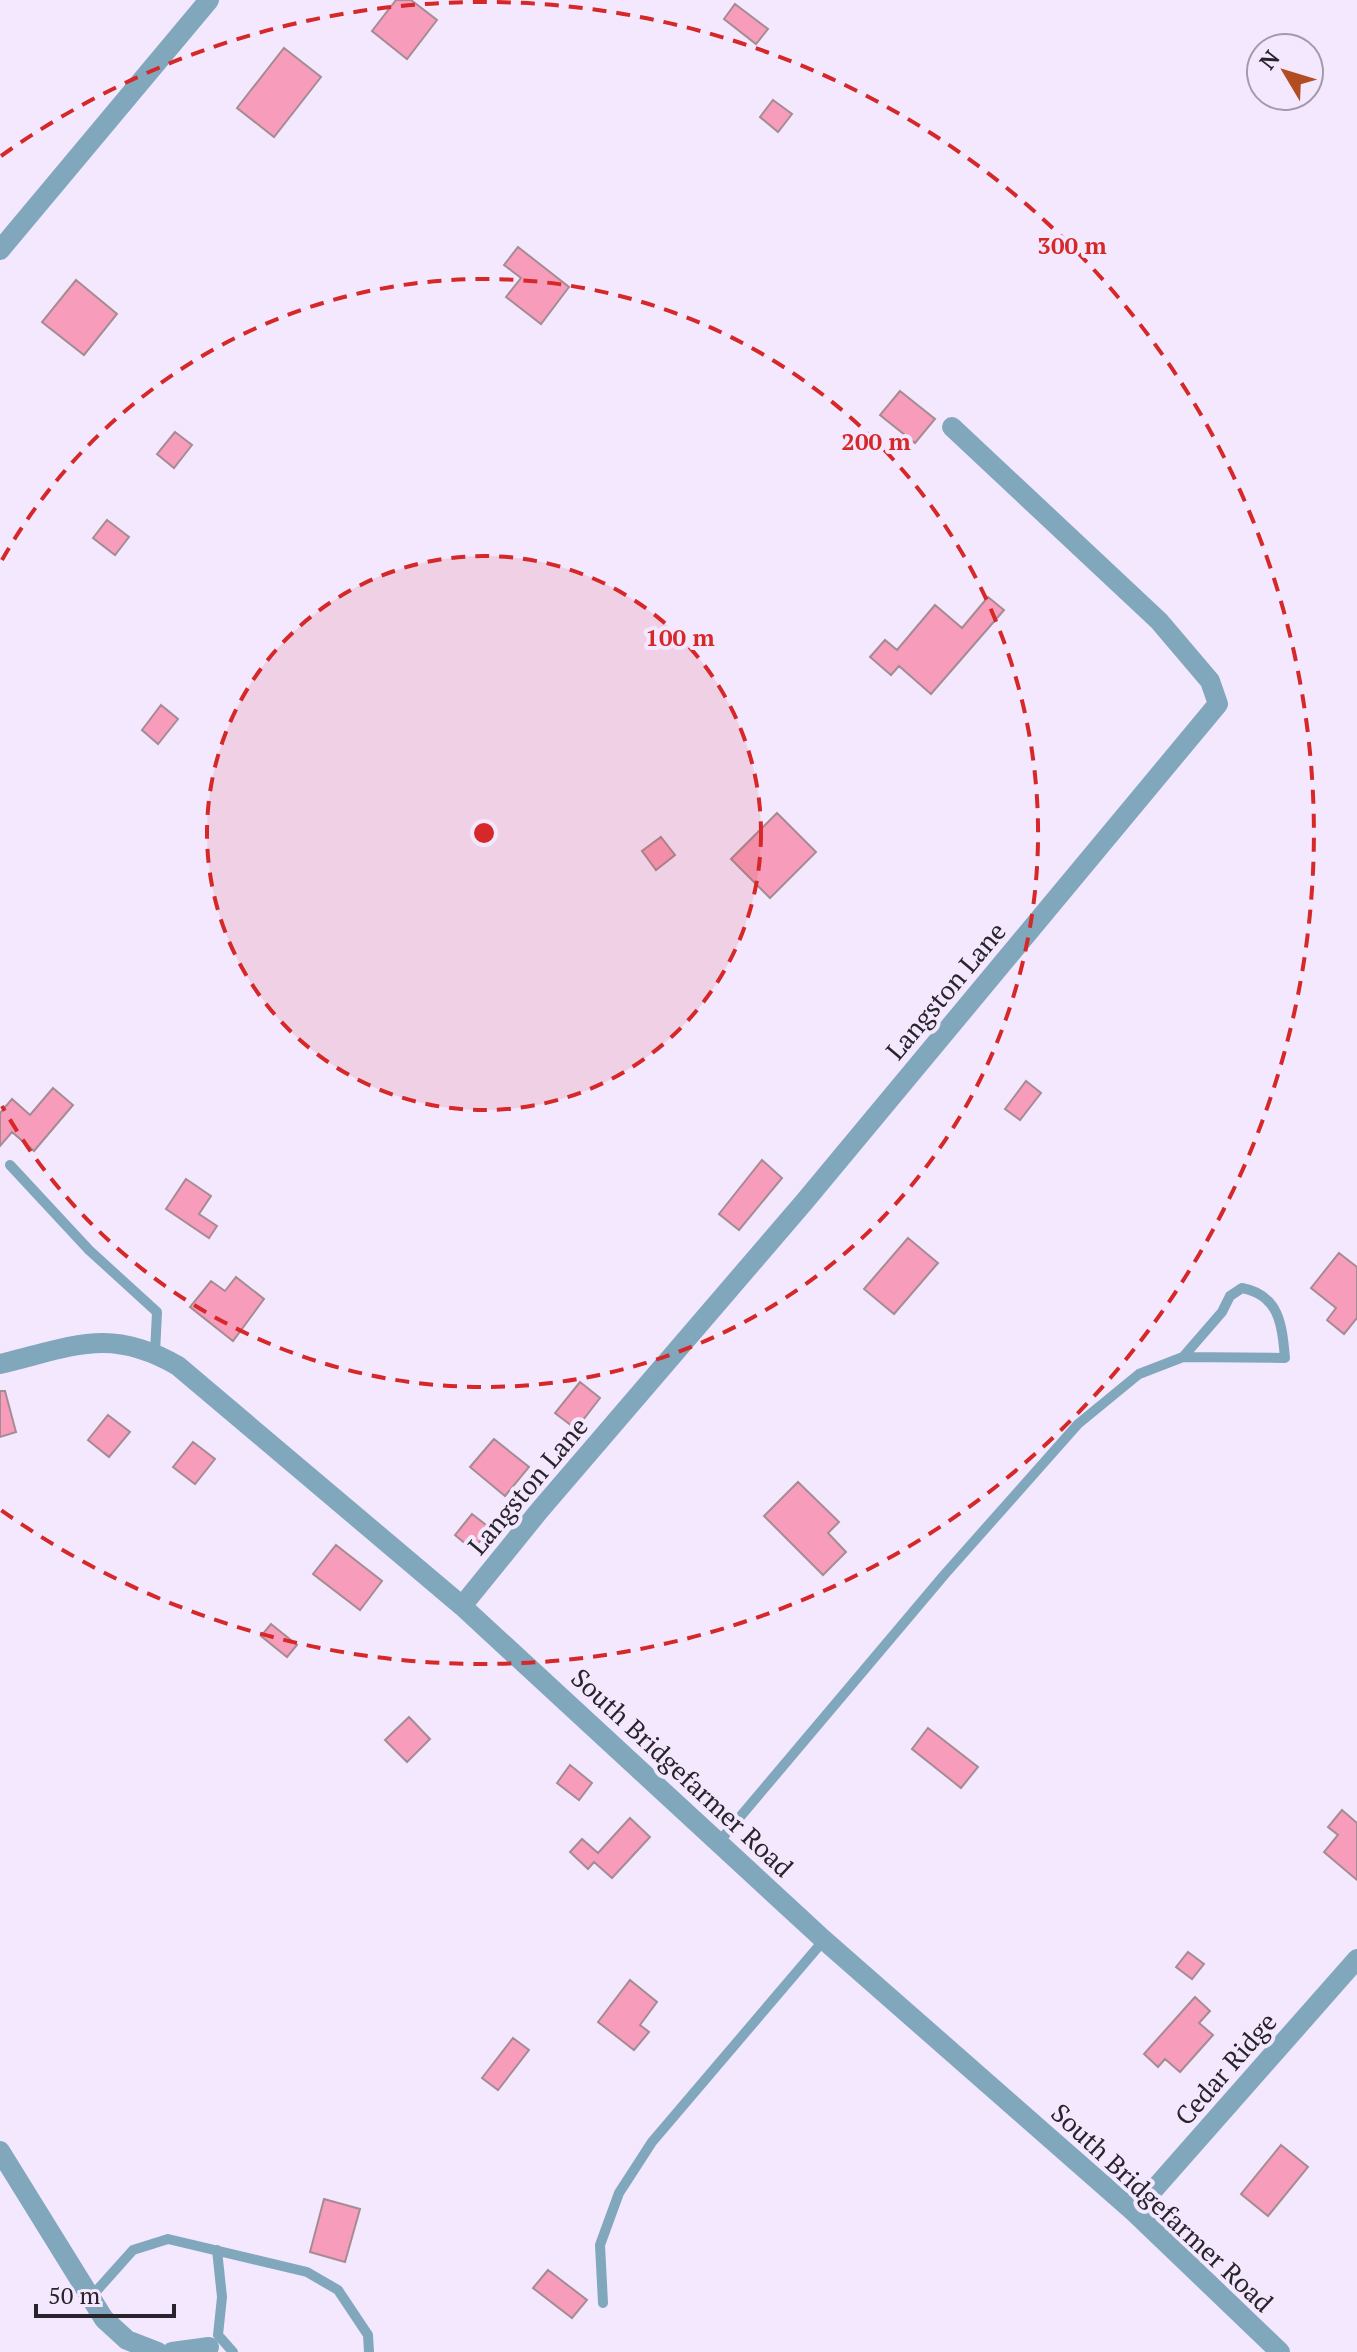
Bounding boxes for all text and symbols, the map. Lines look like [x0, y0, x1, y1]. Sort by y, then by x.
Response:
north arrow [1245, 32, 1325, 112]
text: N [1252, 44, 1286, 75]
text: 300 m [1037, 229, 1107, 261]
text: 200 m [841, 425, 911, 457]
text: 100 m [645, 621, 715, 653]
centre of rings [470, 819, 498, 847]
street label: Langston Lane [878, 915, 1013, 1066]
street label: Langston Lane [460, 1410, 595, 1561]
street label: South Bridgefarmer Road [565, 1661, 801, 1884]
street label: Cedar Ridge [1167, 2005, 1284, 2132]
street label: South Bridgefarmer Road [1045, 2096, 1281, 2319]
scale bar [36, 2268, 174, 2318]
text: 50 m [48, 2279, 100, 2311]

